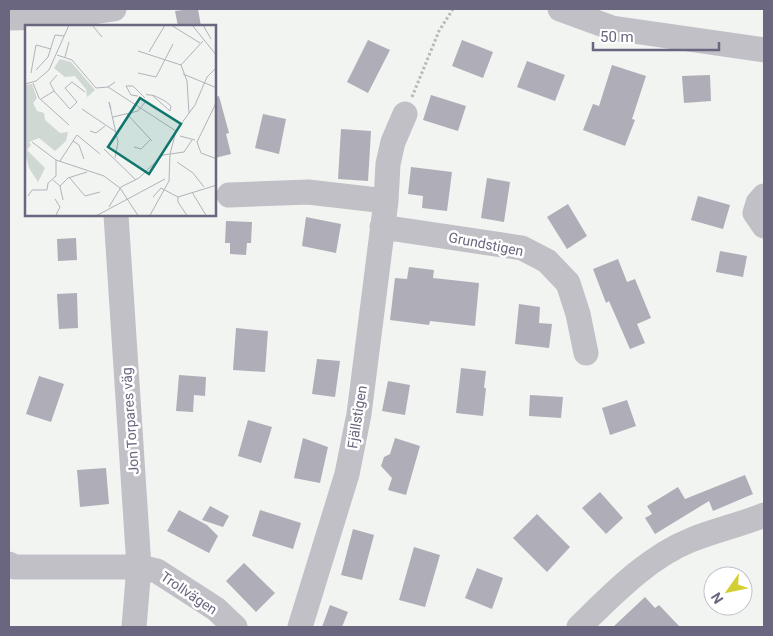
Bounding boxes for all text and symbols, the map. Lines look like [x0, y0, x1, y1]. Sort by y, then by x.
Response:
scale bar [593, 20, 719, 52]
inset map [25, 25, 216, 216]
text: 50 m [600, 28, 634, 46]
street label: Grundstigen [447, 229, 525, 259]
street label: Jon Torpares väg [118, 367, 142, 475]
street label: Fjällstigen [344, 384, 370, 450]
north arrow [703, 566, 753, 616]
street label: Trollvägen [158, 568, 220, 618]
text: N [708, 590, 727, 607]

